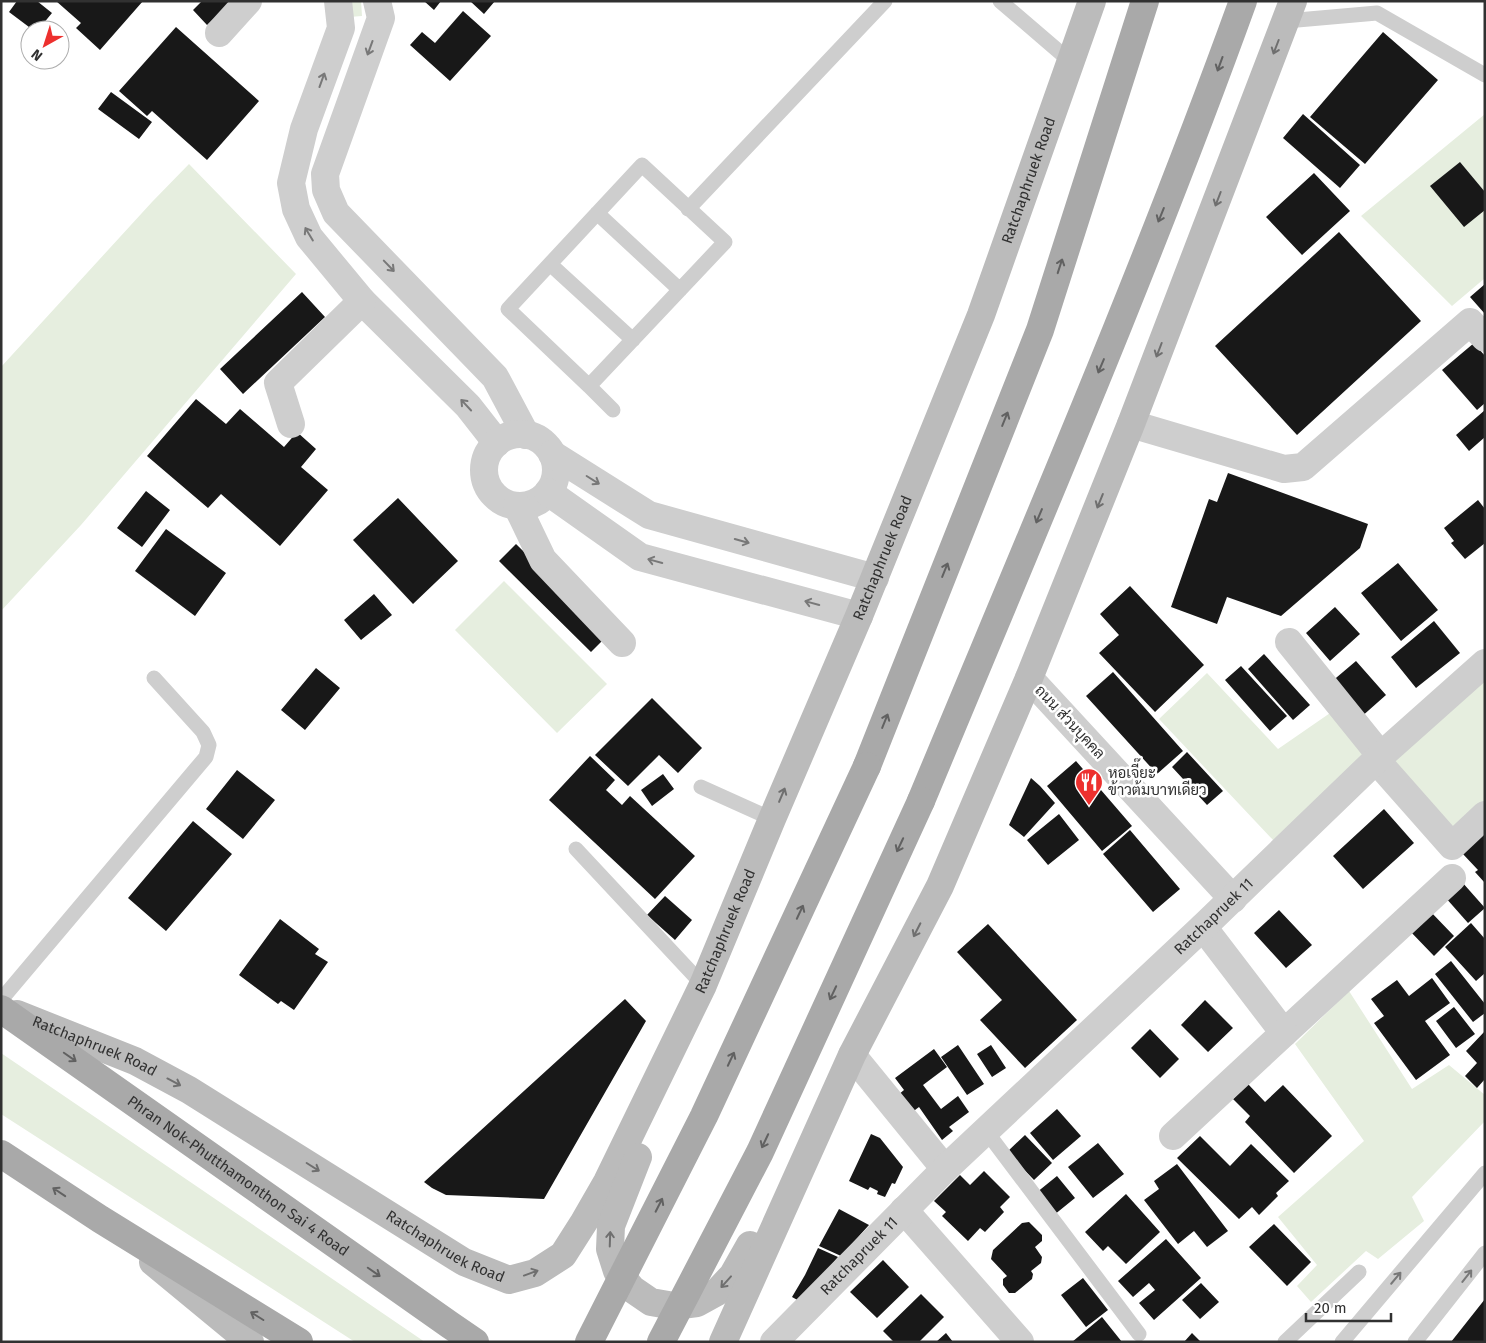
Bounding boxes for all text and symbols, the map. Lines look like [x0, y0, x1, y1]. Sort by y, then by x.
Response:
north arrow [20, 20, 70, 70]
one-way arrow [365, 39, 374, 55]
one-way arrow [1271, 39, 1280, 54]
text: N [28, 45, 46, 64]
one-way arrow [1215, 55, 1224, 71]
one-way arrow [318, 73, 327, 88]
street label: Ratchaphruek Road [998, 115, 1059, 246]
one-way arrow [1212, 191, 1221, 206]
one-way arrow [1156, 207, 1165, 222]
one-way arrow [303, 228, 313, 242]
one-way arrow [1056, 258, 1066, 274]
one-way arrow [383, 260, 395, 273]
one-way arrow [1154, 342, 1164, 357]
one-way arrow [1096, 358, 1106, 373]
one-way arrow [460, 398, 472, 411]
one-way arrow [1001, 412, 1010, 427]
one-way arrow [586, 474, 600, 485]
street label: Ratchaphruek Road [849, 493, 916, 623]
one-way arrow [1095, 493, 1104, 509]
one-way arrow [1034, 508, 1043, 523]
one-way arrow [734, 536, 750, 546]
one-way arrow [648, 556, 664, 565]
one-way arrow [941, 563, 950, 578]
one-way arrow [805, 598, 821, 608]
street label: ถนน ส่วนบุคคล [1030, 681, 1109, 764]
one-way arrow [881, 714, 891, 729]
place label: หอเจี๊ยะ ข้าวต้มบาทเดียว [1108, 758, 1207, 799]
restaurant icon: หอเจี๊ยะ ข้าวต้มบาทเดียว [1074, 767, 1104, 806]
one-way arrow [778, 788, 788, 803]
one-way arrow [895, 837, 905, 852]
street label: Ratchaphruek Road [691, 866, 759, 996]
street label: Ratchapruek 11 [1170, 874, 1257, 958]
one-way arrow [795, 905, 805, 920]
one-way arrow [912, 922, 922, 937]
one-way arrow [827, 985, 837, 1000]
street label: Ratchaphruek Road [30, 1012, 160, 1080]
one-way arrow [63, 1052, 77, 1062]
one-way arrow [726, 1052, 736, 1067]
one-way arrow [167, 1077, 182, 1087]
street label: Phran Nok-Phutthamonthon Sai 4 Road [124, 1092, 352, 1260]
one-way arrow [760, 1133, 770, 1148]
one-way arrow [305, 1163, 319, 1173]
one-way arrow [52, 1187, 66, 1197]
one-way arrow [655, 1198, 664, 1213]
street label: Ratchaphruek Road [383, 1207, 507, 1286]
street label: Ratchapruek 11 [817, 1213, 902, 1299]
one-way arrow [605, 1231, 615, 1248]
one-way arrow [367, 1267, 381, 1277]
one-way arrow [523, 1268, 538, 1277]
one-way arrow [1461, 1270, 1472, 1283]
one-way arrow [1390, 1271, 1402, 1284]
one-way arrow [720, 1276, 732, 1289]
scale bar [1306, 1290, 1391, 1322]
text: 20 m [1314, 1299, 1347, 1317]
one-way arrow [251, 1311, 265, 1321]

